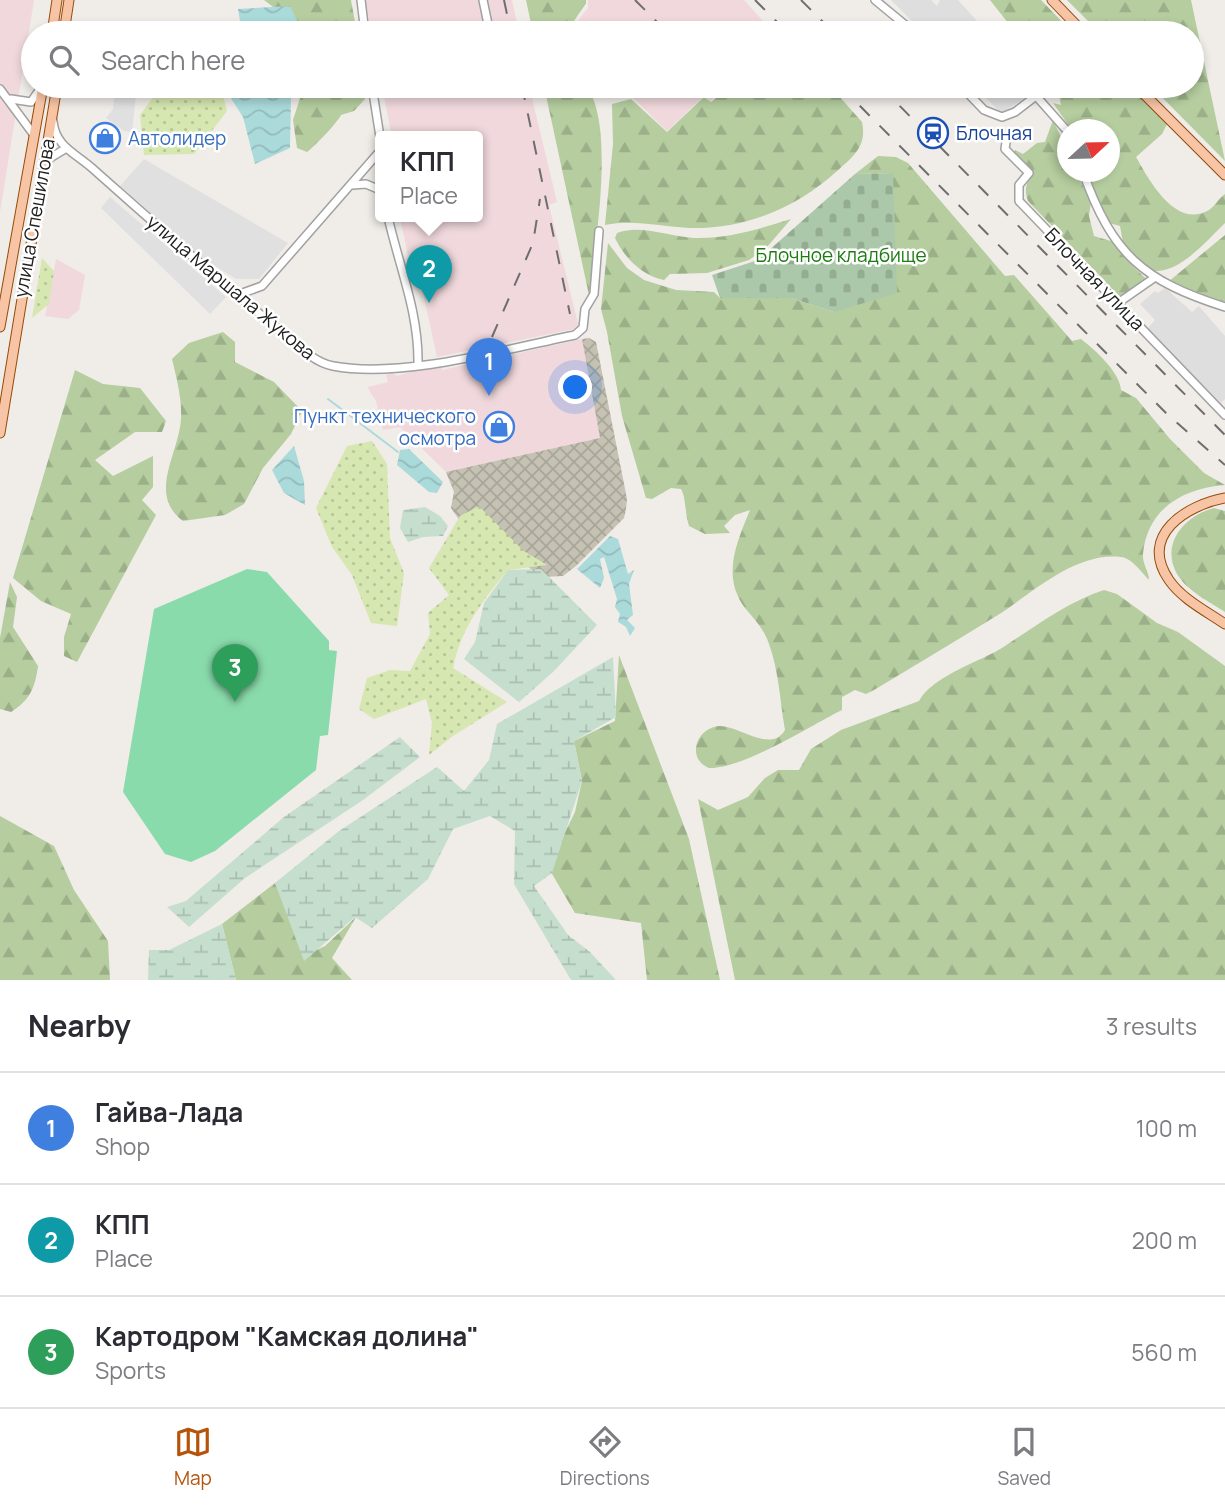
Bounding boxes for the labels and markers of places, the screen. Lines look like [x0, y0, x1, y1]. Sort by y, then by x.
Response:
station icon: Блочная [916, 116, 950, 150]
place label: Блочная [956, 120, 1032, 146]
shop icon: Автолидер [88, 121, 122, 155]
place label: Автолидер [128, 125, 226, 151]
pin: 2 [406, 245, 452, 303]
pin: 1 [466, 338, 512, 396]
place label: Пункт технического осмотра [294, 403, 476, 451]
shop icon: Пункт технического осмотра [482, 410, 516, 444]
pin: 3 [212, 644, 258, 702]

